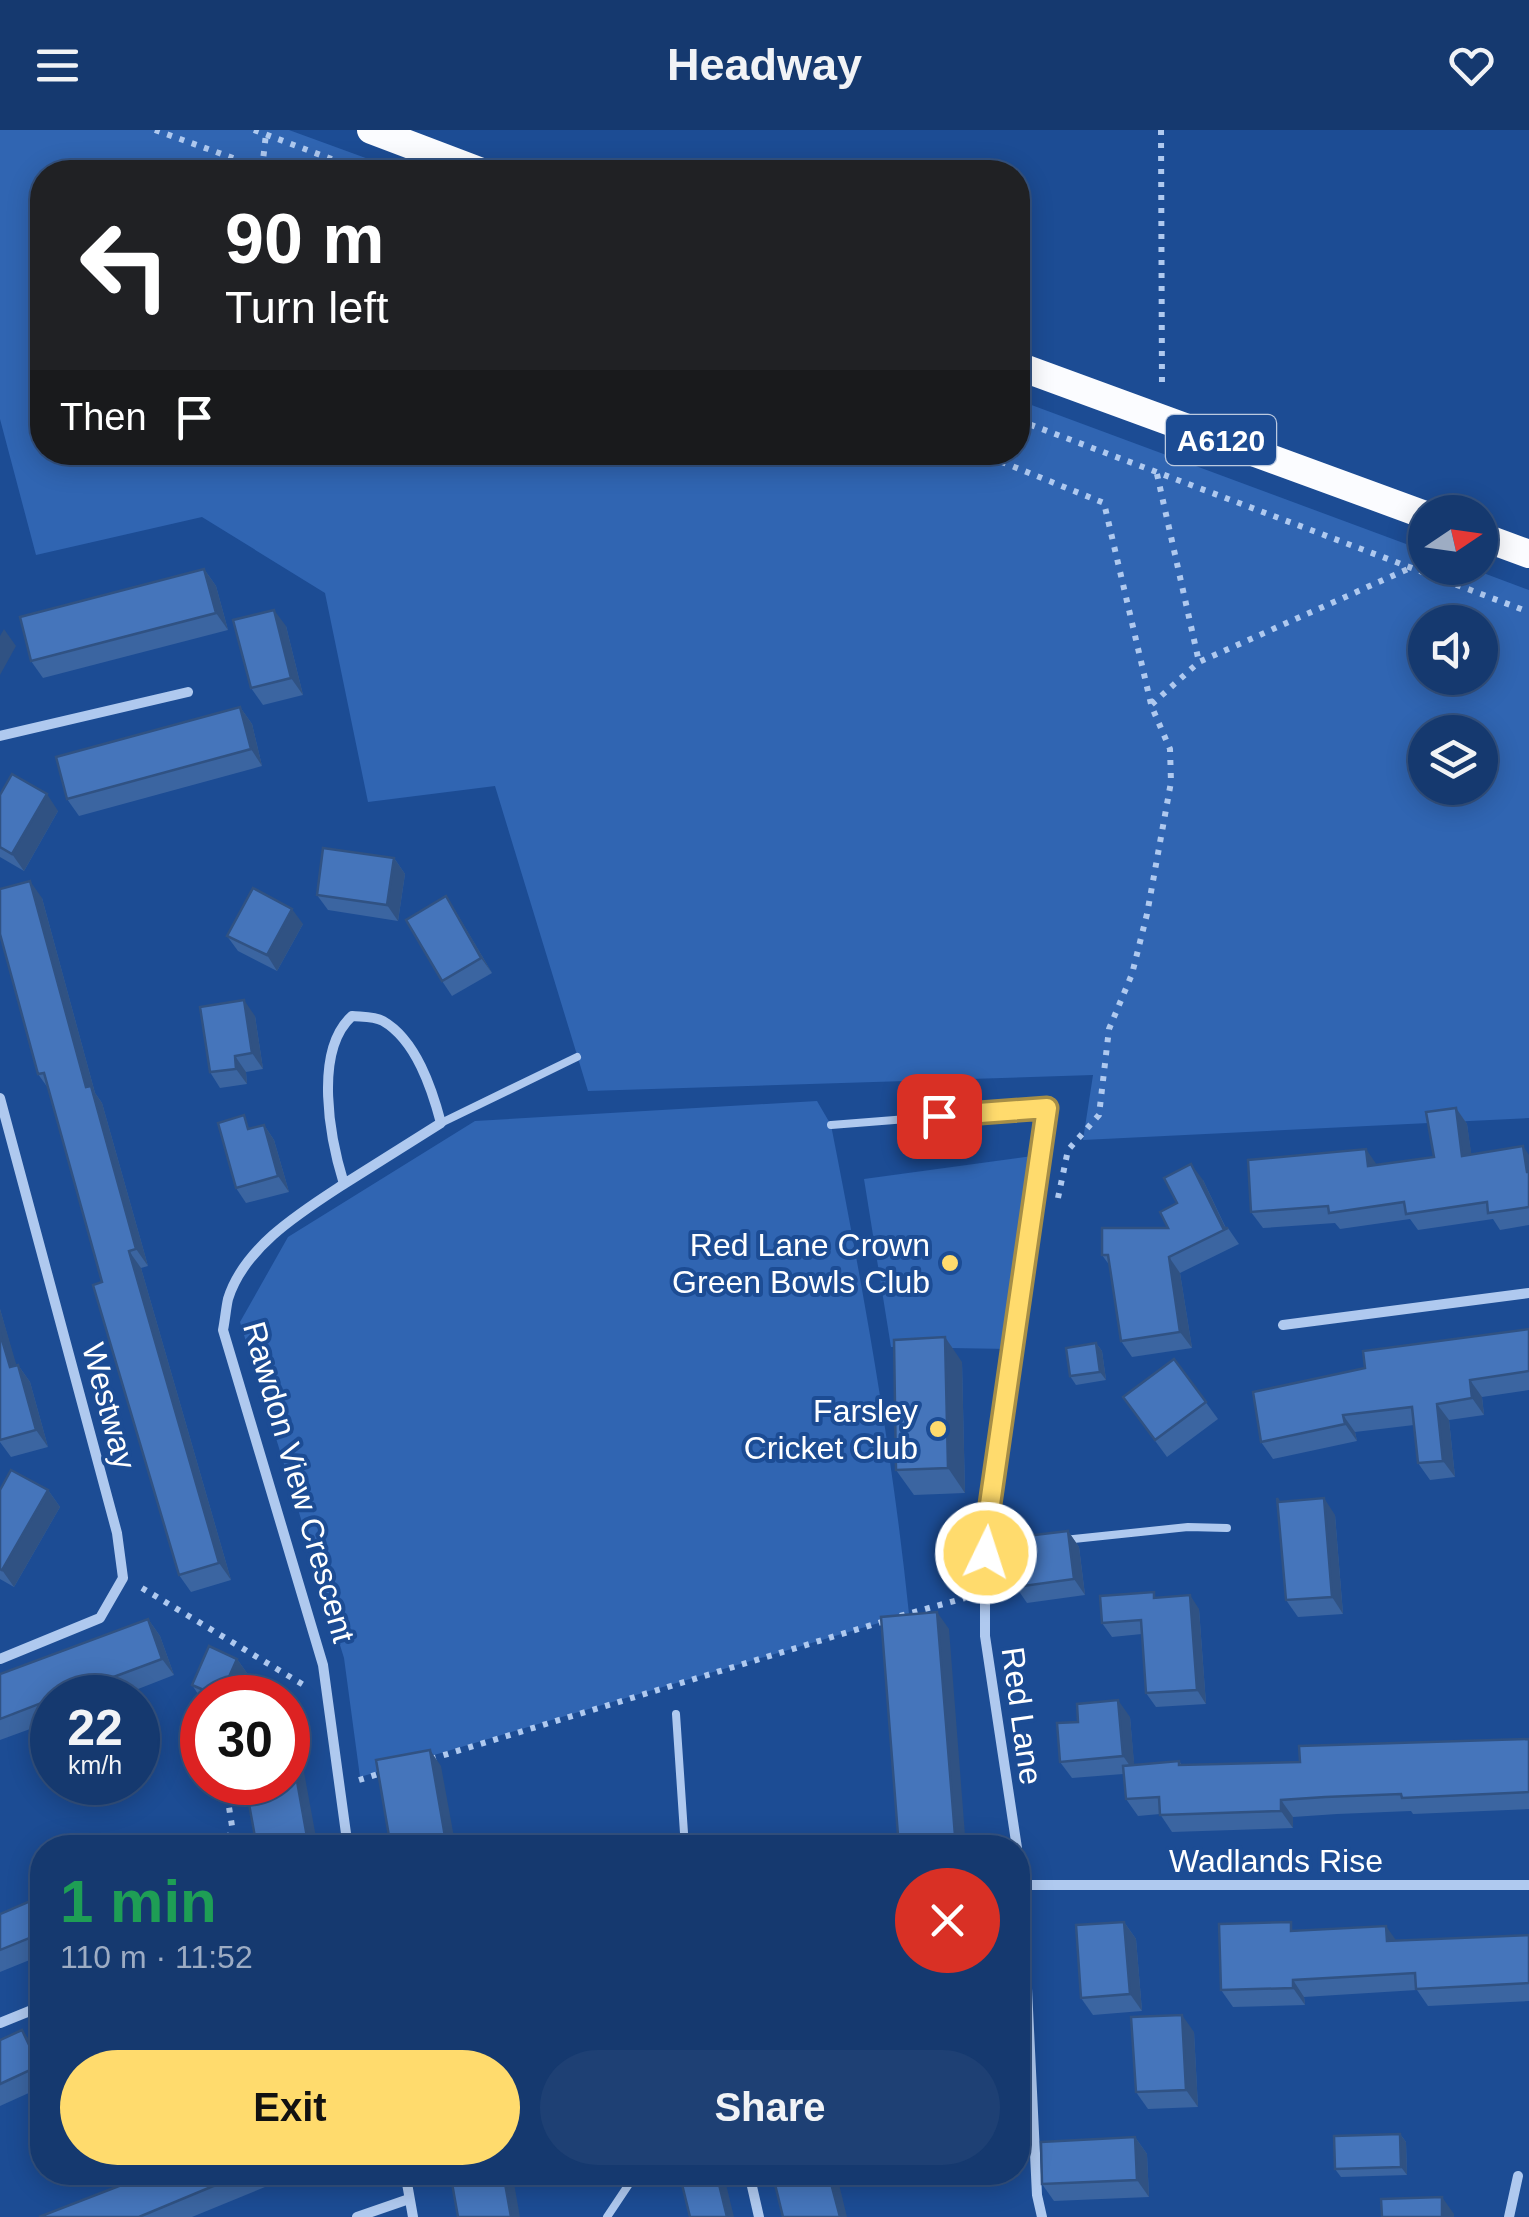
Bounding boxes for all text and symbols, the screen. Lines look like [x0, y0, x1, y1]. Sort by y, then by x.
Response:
icon: menu [30, 38, 85, 93]
icon: heart [1444, 38, 1499, 93]
text: Headway [667, 39, 862, 90]
icon: left [60, 200, 190, 330]
text: 90 m [225, 200, 385, 278]
text: Turn left [225, 282, 388, 333]
icon: arrive [167, 390, 222, 445]
text: Then [60, 396, 147, 438]
road number: A6120 [1166, 415, 1276, 465]
north arrow [1408, 495, 1498, 585]
map controls [1408, 495, 1498, 805]
button: sound [1408, 605, 1498, 695]
button: layers [1408, 715, 1498, 805]
pin [897, 1074, 982, 1159]
icon: arrive [912, 1089, 967, 1144]
place label: Red Lane Crown Green Bowls Club [672, 1227, 930, 1300]
marker: Red Lane Crown Green Bowls Club [939, 1252, 961, 1274]
street label: Rawdon View Crescent [236, 1317, 362, 1647]
street label: Westway [75, 1339, 143, 1473]
place label: Farsley Cricket Club [744, 1393, 918, 1466]
marker: Farsley Cricket Club [927, 1418, 949, 1440]
position arrow [934, 1501, 1038, 1605]
street label: Red Lane [995, 1645, 1049, 1787]
speed limit sign: 30 [180, 1675, 310, 1805]
text: 22 [67, 1700, 123, 1756]
text: km/h [68, 1751, 122, 1779]
street label: Wadlands Rise [1169, 1843, 1383, 1879]
text: 1 min [60, 1868, 217, 1935]
button: close [895, 1868, 1000, 1973]
text: 110 m · 11:52 [60, 1939, 253, 1975]
button: Exit [60, 2050, 520, 2165]
button: Share [540, 2050, 1000, 2165]

